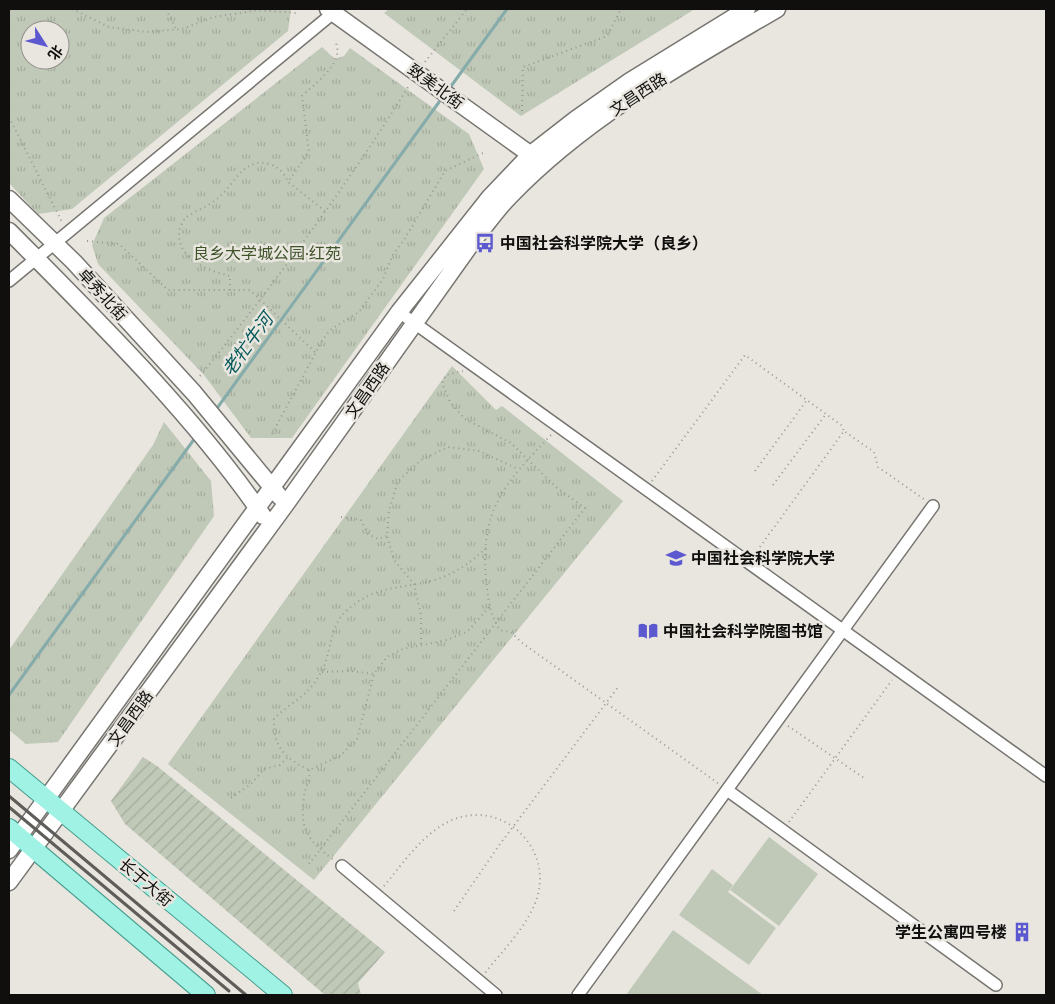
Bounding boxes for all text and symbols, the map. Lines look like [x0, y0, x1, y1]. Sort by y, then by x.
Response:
north arrow [20, 20, 70, 70]
text: 北 [45, 42, 66, 63]
street label: 致美北街 [405, 60, 467, 112]
street label: 文昌西路 [606, 69, 670, 119]
bus stop icon: 中国社会科学院大学（良乡） [474, 232, 496, 254]
place label: 中国社会科学院大学（良乡） [500, 234, 708, 252]
park label: 良乡大学城公园·红苑 [193, 244, 341, 262]
street label: 卓秀北街 [75, 264, 131, 324]
water label: 老牤牛河 [218, 307, 278, 379]
street label: 文昌西路 [341, 359, 393, 421]
school or university icon: 中国社会科学院大学 [665, 547, 687, 569]
place label: 中国社会科学院大学 [691, 549, 835, 567]
library icon: 中国社会科学院图书馆 [637, 620, 659, 642]
place label: 中国社会科学院图书馆 [663, 622, 823, 640]
street label: 文昌西路 [104, 687, 156, 749]
street label: 长于大街 [116, 855, 176, 909]
building icon: 学生公寓四号楼 [1011, 921, 1033, 943]
place label: 学生公寓四号楼 [895, 923, 1007, 941]

